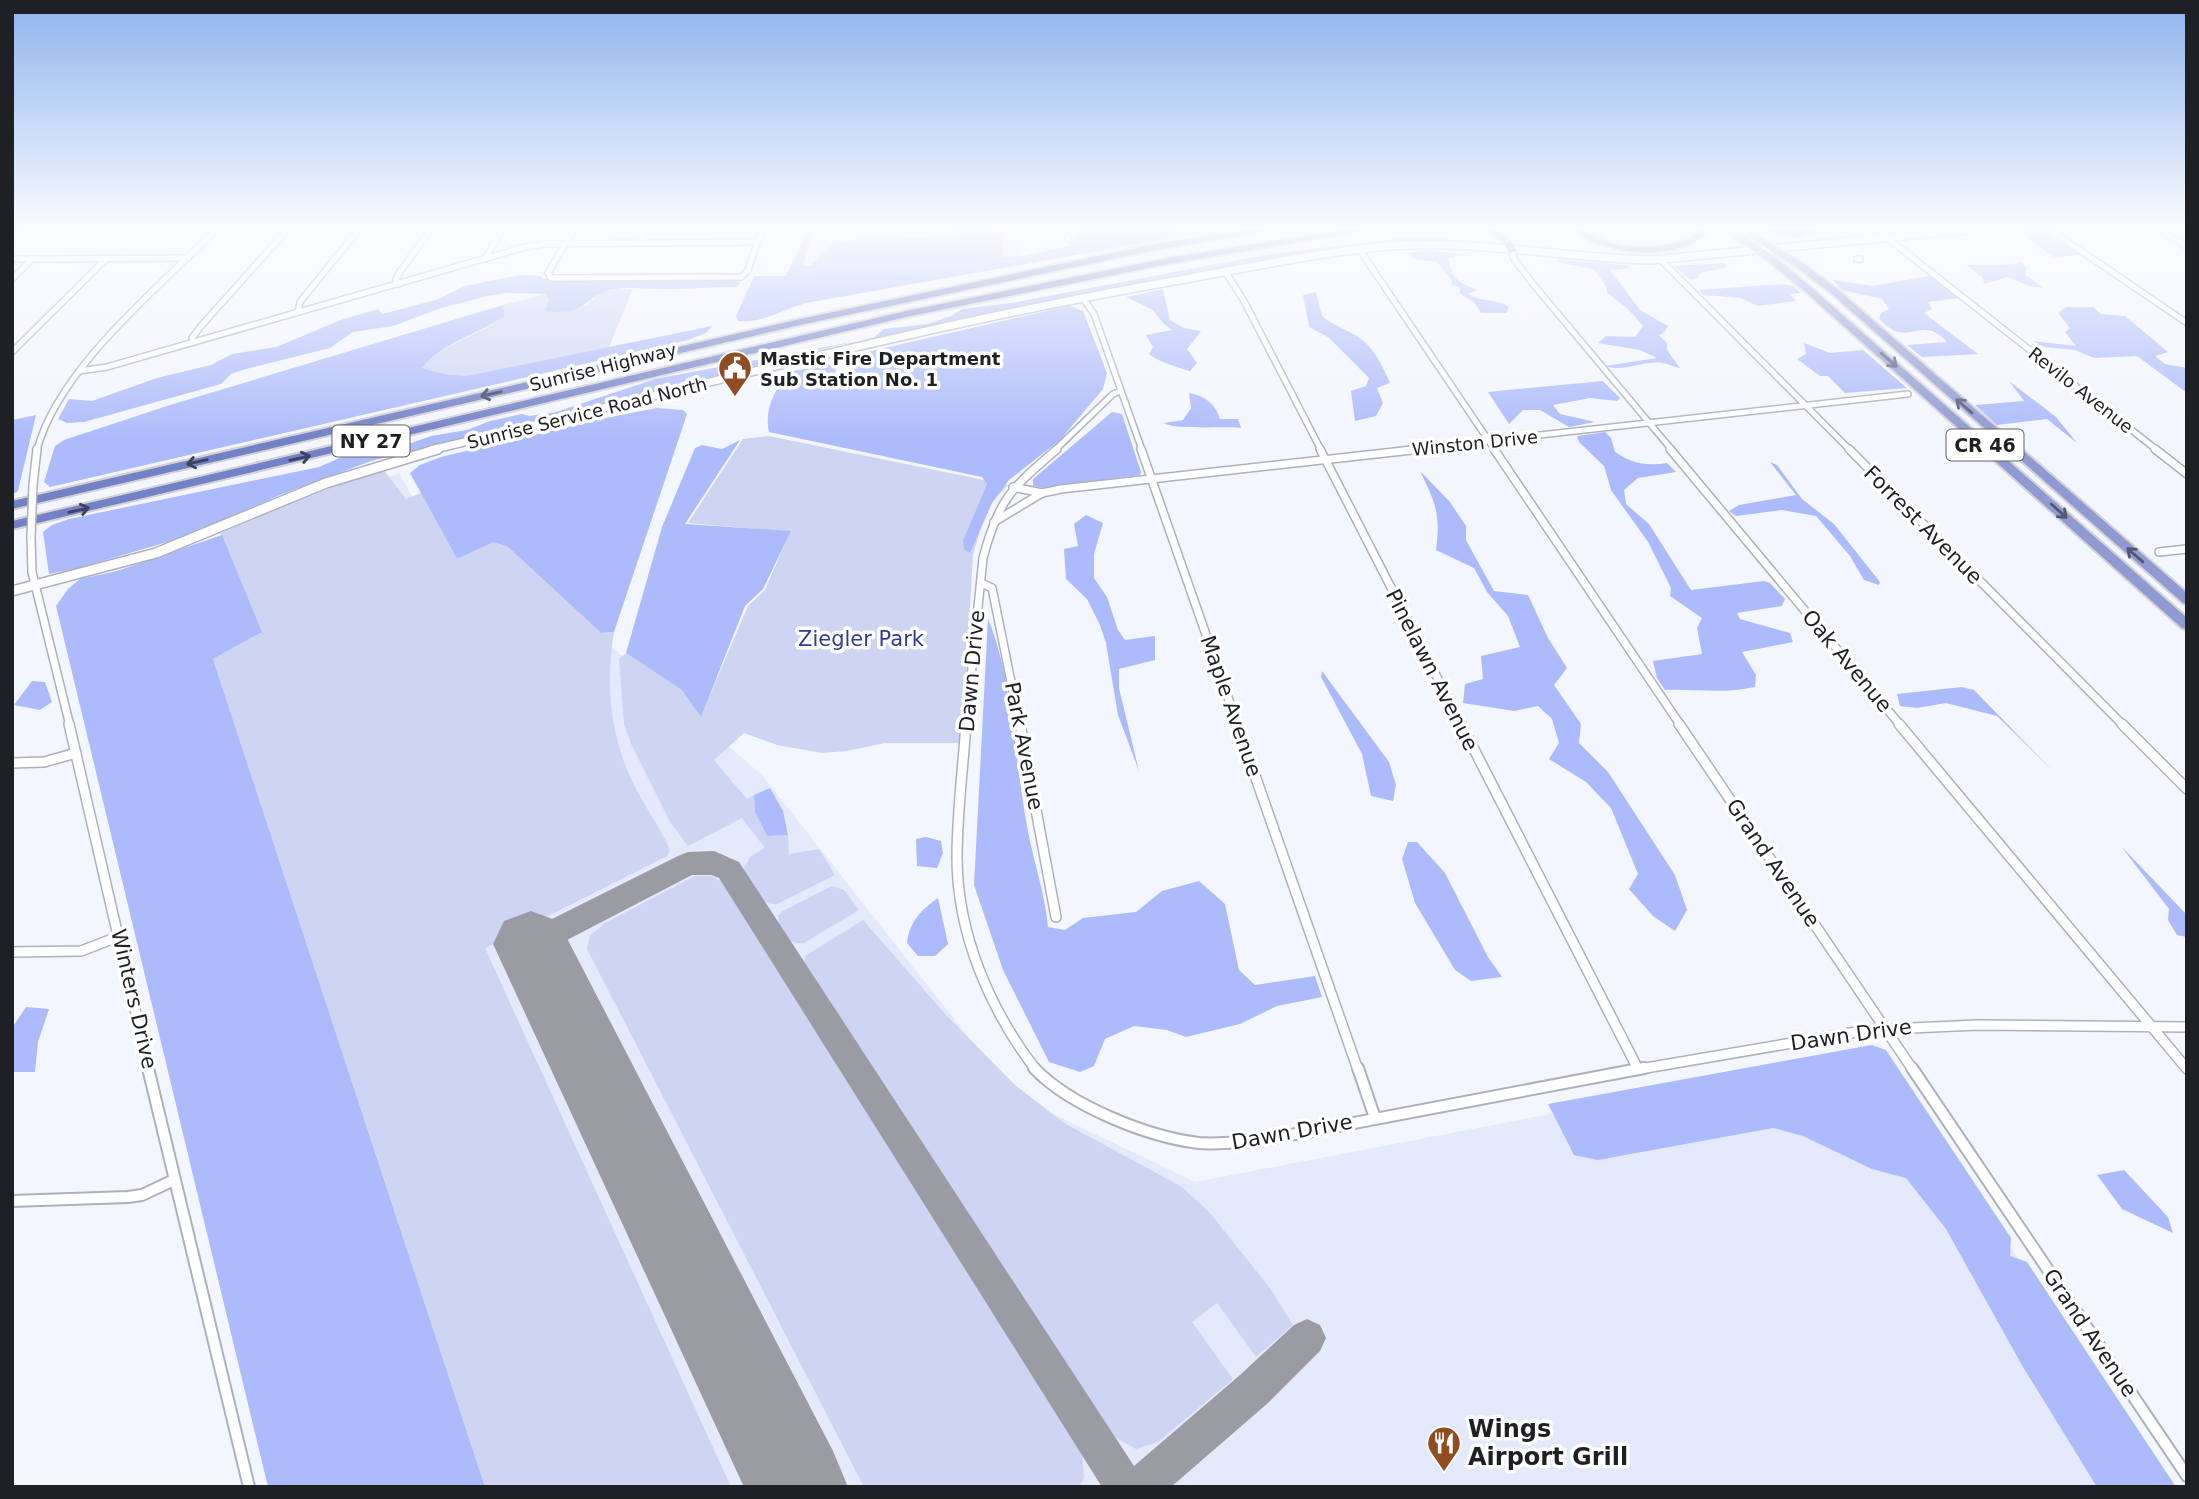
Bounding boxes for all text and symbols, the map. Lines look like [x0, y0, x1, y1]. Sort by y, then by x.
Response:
street label: Sunrise Highway [527, 339, 679, 395]
street label: Revilo Avenue [2024, 343, 2138, 437]
place label: Mastic Fire Department Sub Station No. 1 [760, 348, 1001, 390]
public building icon: Mastic Fire Department Sub Station No. 1 [716, 349, 754, 398]
one-way arrow [1880, 352, 1898, 368]
street label: Sunrise Service Road North [465, 373, 709, 453]
one-way arrow [480, 388, 503, 401]
one-way arrow [1956, 397, 1973, 414]
road number: NY 27 [332, 426, 410, 456]
street label: Winston Drive [1411, 426, 1539, 460]
road number: CR 46 [1946, 430, 2024, 460]
one-way arrow [288, 451, 311, 464]
one-way arrow [186, 456, 209, 469]
street label: Forrest Avenue [1859, 461, 1987, 589]
one-way arrow [67, 502, 90, 516]
one-way arrow [2050, 503, 2068, 519]
one-way arrow [2127, 547, 2145, 563]
street label: Pinelawn Avenue [1381, 585, 1483, 755]
street label: Oak Avenue [1797, 605, 1897, 717]
street label: Dawn Drive [955, 609, 989, 733]
park label: Ziegler Park [798, 627, 925, 651]
street label: Maple Avenue [1196, 632, 1266, 780]
street label: Park Avenue [1000, 680, 1048, 812]
street label: Grand Avenue [1721, 794, 1825, 932]
street label: Winters Drive [106, 927, 162, 1071]
street label: Dawn Drive [1789, 1015, 1913, 1055]
street label: Dawn Drive [1230, 1110, 1354, 1154]
street label: Grand Avenue [2038, 1264, 2142, 1402]
place label: Wings Airport Grill [1468, 1415, 1628, 1471]
restaurant icon: Wings Airport Grill [1425, 1424, 1463, 1473]

